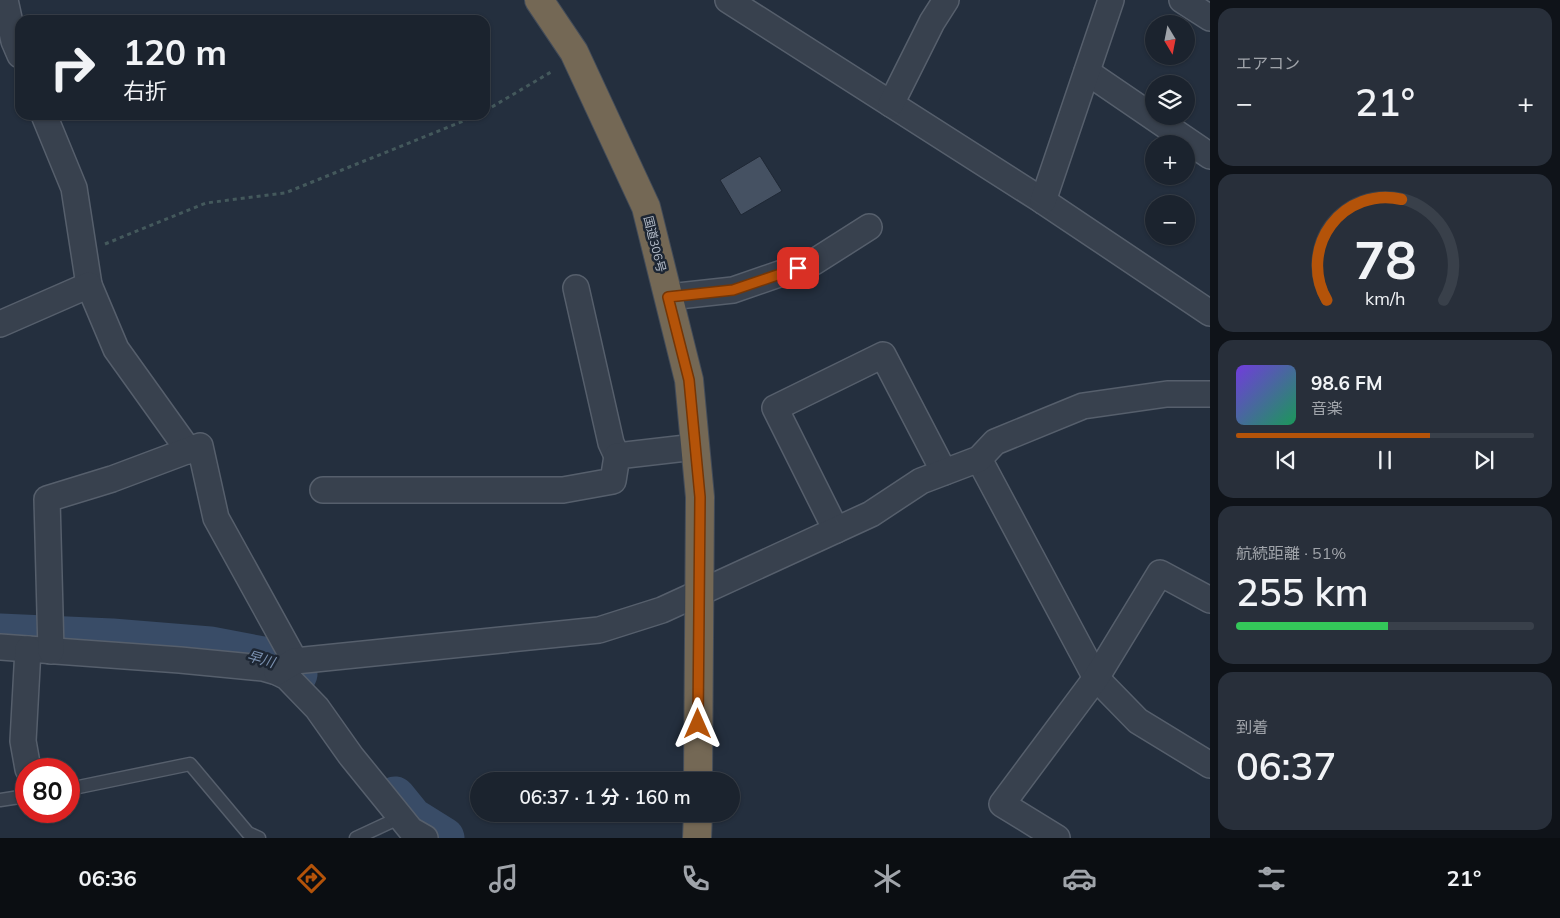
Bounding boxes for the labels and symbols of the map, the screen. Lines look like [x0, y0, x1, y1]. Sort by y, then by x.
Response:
north arrow [1145, 15, 1195, 65]
street label: 国道306号 [641, 214, 669, 274]
pin [777, 247, 819, 289]
water label: 早川 [245, 646, 279, 672]
position arrow [671, 697, 723, 749]
speed limit sign: 80 [15, 758, 80, 823]

